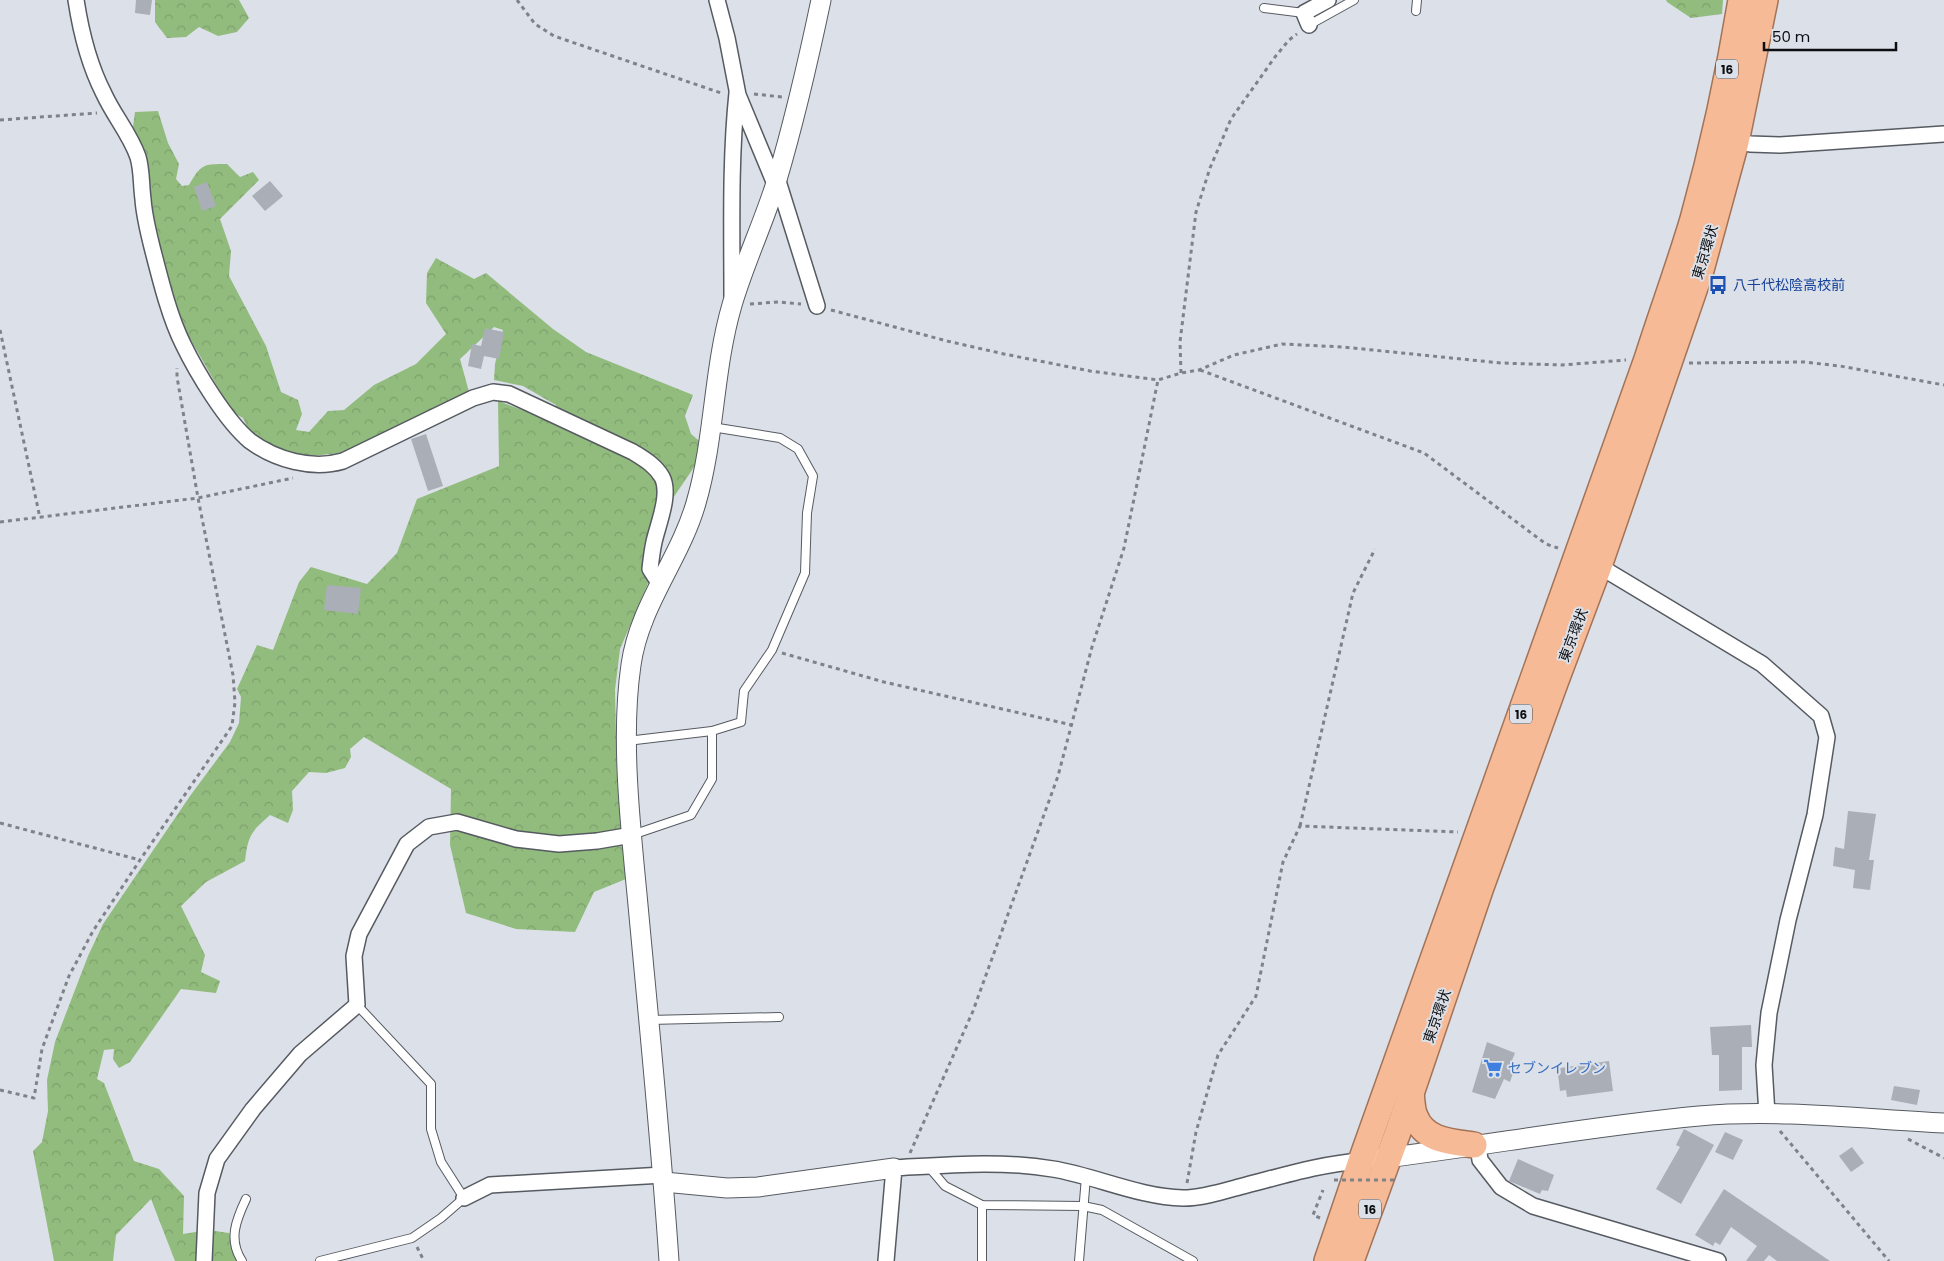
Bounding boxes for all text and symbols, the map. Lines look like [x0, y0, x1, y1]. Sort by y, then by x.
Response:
scale bar [1764, 20, 1896, 52]
text: 50 m [1772, 26, 1810, 47]
road number: 16 [1716, 60, 1738, 78]
street label: 東京環状 [1687, 222, 1723, 282]
bus stop icon: 八千代松陰高校前 [1707, 274, 1729, 296]
place label: 八千代松陰高校前 [1733, 275, 1845, 295]
street label: 東京環状 [1554, 605, 1592, 665]
road number: 16 [1510, 704, 1532, 724]
street label: 東京環状 [1418, 986, 1456, 1046]
supermarket icon: セブンイレブン [1482, 1057, 1504, 1079]
place label: セブンイレブン [1508, 1058, 1606, 1078]
road number: 16 [1359, 1200, 1381, 1218]

